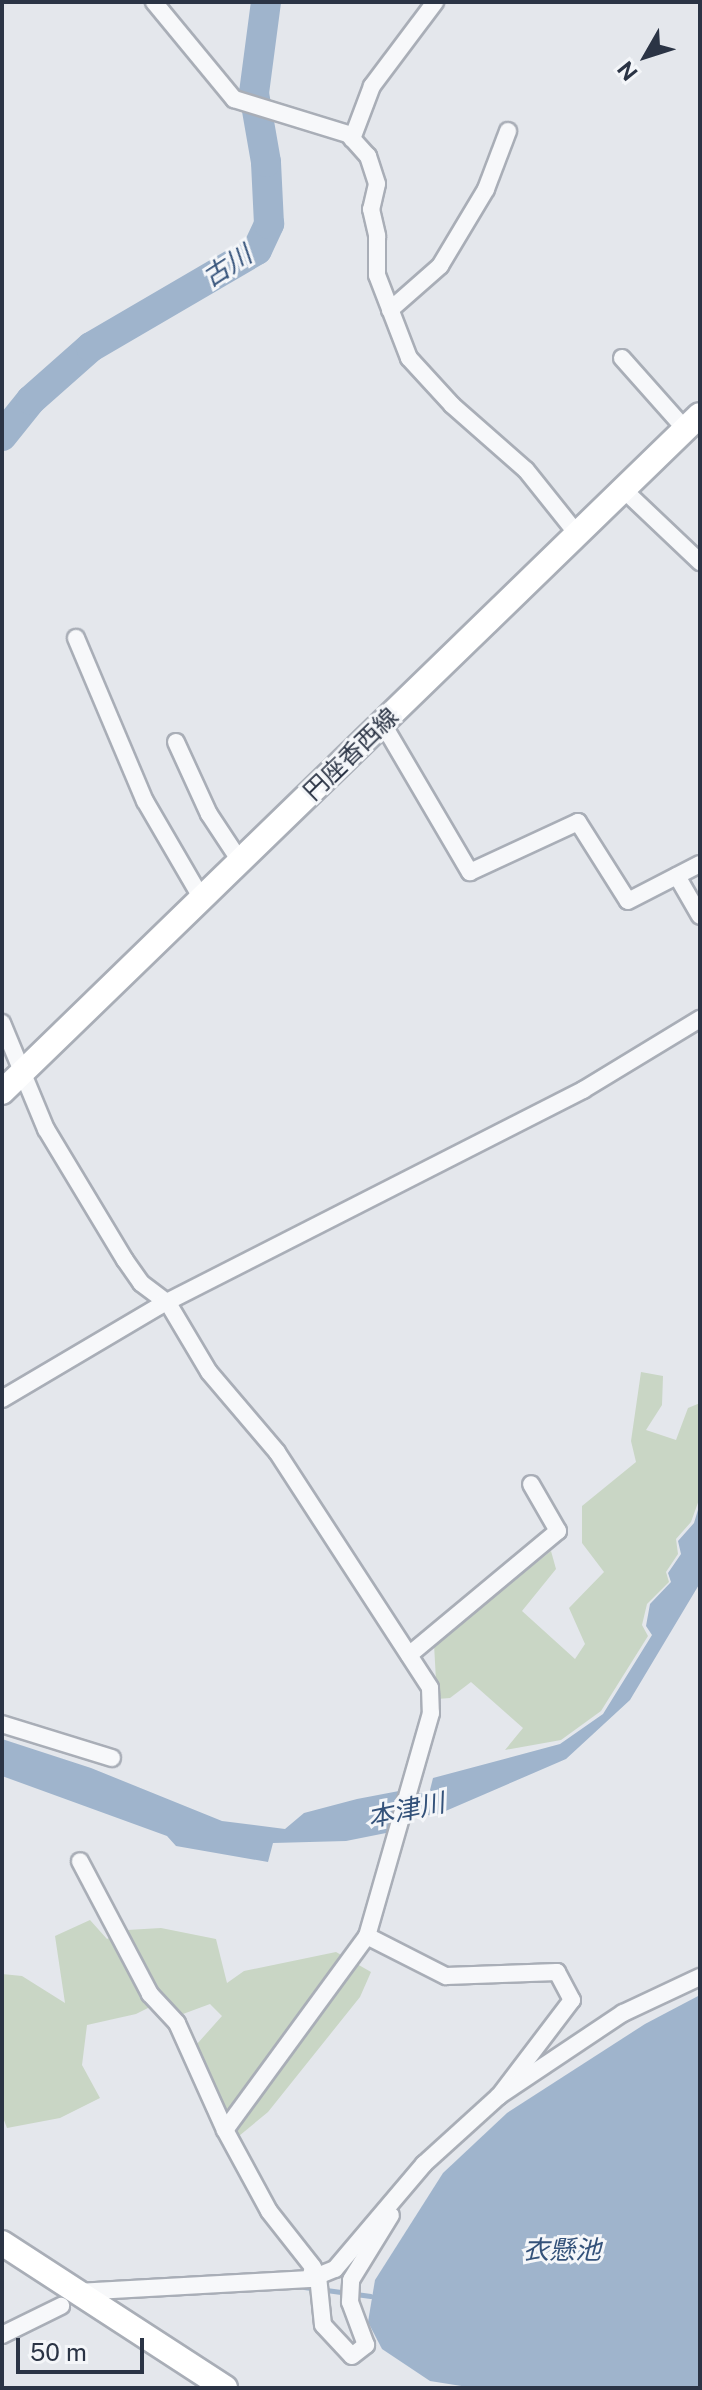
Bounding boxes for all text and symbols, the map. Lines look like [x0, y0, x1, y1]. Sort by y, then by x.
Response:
north arrow [606, 16, 686, 96]
text: N [612, 56, 643, 86]
water label: 古川 [197, 239, 257, 293]
street label: 円座香西線 [298, 702, 404, 806]
water label: 本津川 [365, 1787, 447, 1833]
water label: 衣懸池 [523, 2234, 601, 2266]
scale bar [20, 2322, 148, 2372]
text: 50 m [30, 2338, 87, 2366]

